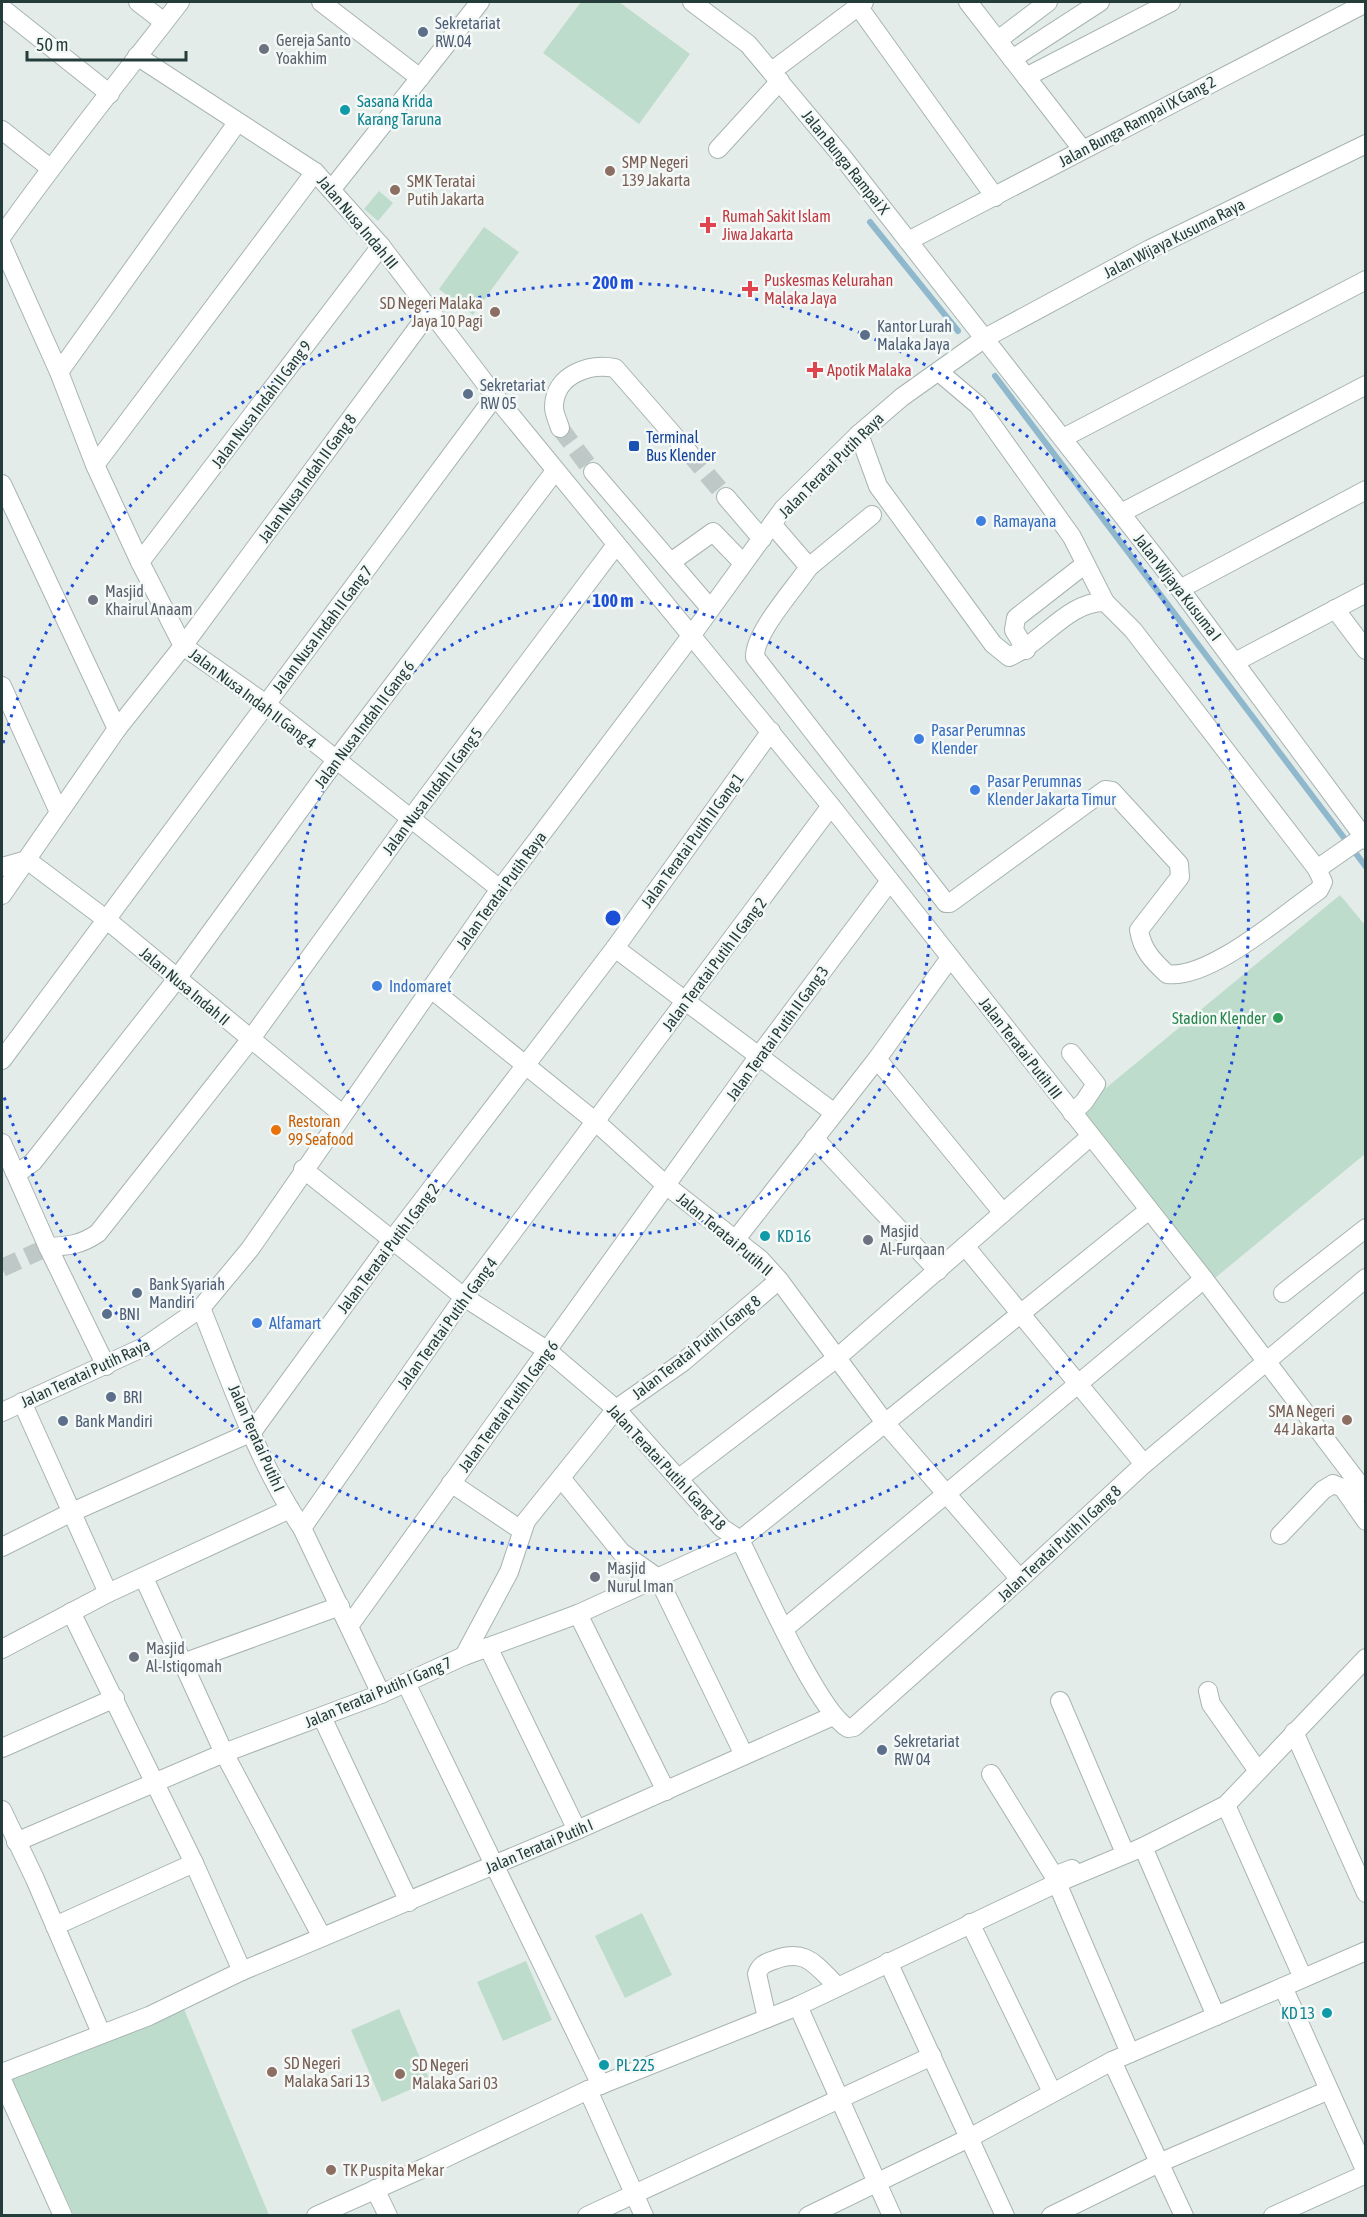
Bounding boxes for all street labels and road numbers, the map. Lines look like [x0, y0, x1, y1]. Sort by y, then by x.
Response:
street label: Jalan Bunga Rampai IX Gang 2 [1055, 72, 1219, 171]
street label: Jalan Bunga Rampai X [798, 106, 894, 219]
street label: Jalan Nusa Indah III [314, 172, 402, 272]
street label: Jalan Wijaya Kusuma Raya [1100, 195, 1248, 282]
street label: Jalan Nusa Indah II Gang 9 [207, 337, 315, 472]
street label: Jalan Teratai Putih Raya [775, 409, 888, 522]
street label: Jalan Nusa Indah II Gang 8 [254, 410, 360, 546]
street label: Jalan Wijaya Kusuma I [1130, 530, 1225, 645]
street label: Jalan Nusa Indah II Gang 7 [268, 562, 376, 697]
street label: Jalan Nusa Indah II Gang 4 [185, 644, 320, 752]
street label: Jalan Nusa Indah II Gang 6 [310, 657, 418, 792]
street label: Jalan Nusa Indah II Gang 5 [378, 724, 486, 859]
street label: Jalan Teratai Putih II Gang 1 [637, 769, 748, 911]
street label: Jalan Teratai Putih Raya [452, 828, 550, 953]
street label: Jalan Teratai Putih II Gang 2 [658, 894, 771, 1035]
street label: Jalan Nusa Indah II [136, 943, 234, 1029]
street label: Jalan Teratai Putih II Gang 3 [722, 962, 833, 1104]
street label: Jalan Teratai Putih III [976, 994, 1066, 1102]
street label: Jalan Teratai Putih I Gang 2 [333, 1180, 443, 1317]
street label: Jalan Teratai Putih II [674, 1189, 776, 1279]
street label: Jalan Teratai Putih I Gang 4 [393, 1254, 501, 1393]
street label: Jalan Teratai Putih I Gang 8 [628, 1291, 764, 1403]
street label: Jalan Teratai Putih Raya [18, 1335, 153, 1412]
street label: Jalan Teratai Putih I Gang 6 [454, 1337, 562, 1476]
street label: Jalan Teratai Putih I [225, 1382, 289, 1494]
street label: Jalan Teratai Putih I Gang 18 [603, 1400, 730, 1534]
street label: Jalan Teratai Putih II Gang 8 [994, 1481, 1125, 1605]
street label: Jalan Teratai Putih I Gang 7 [302, 1653, 454, 1732]
street label: Jalan Teratai Putih I [482, 1815, 596, 1877]

